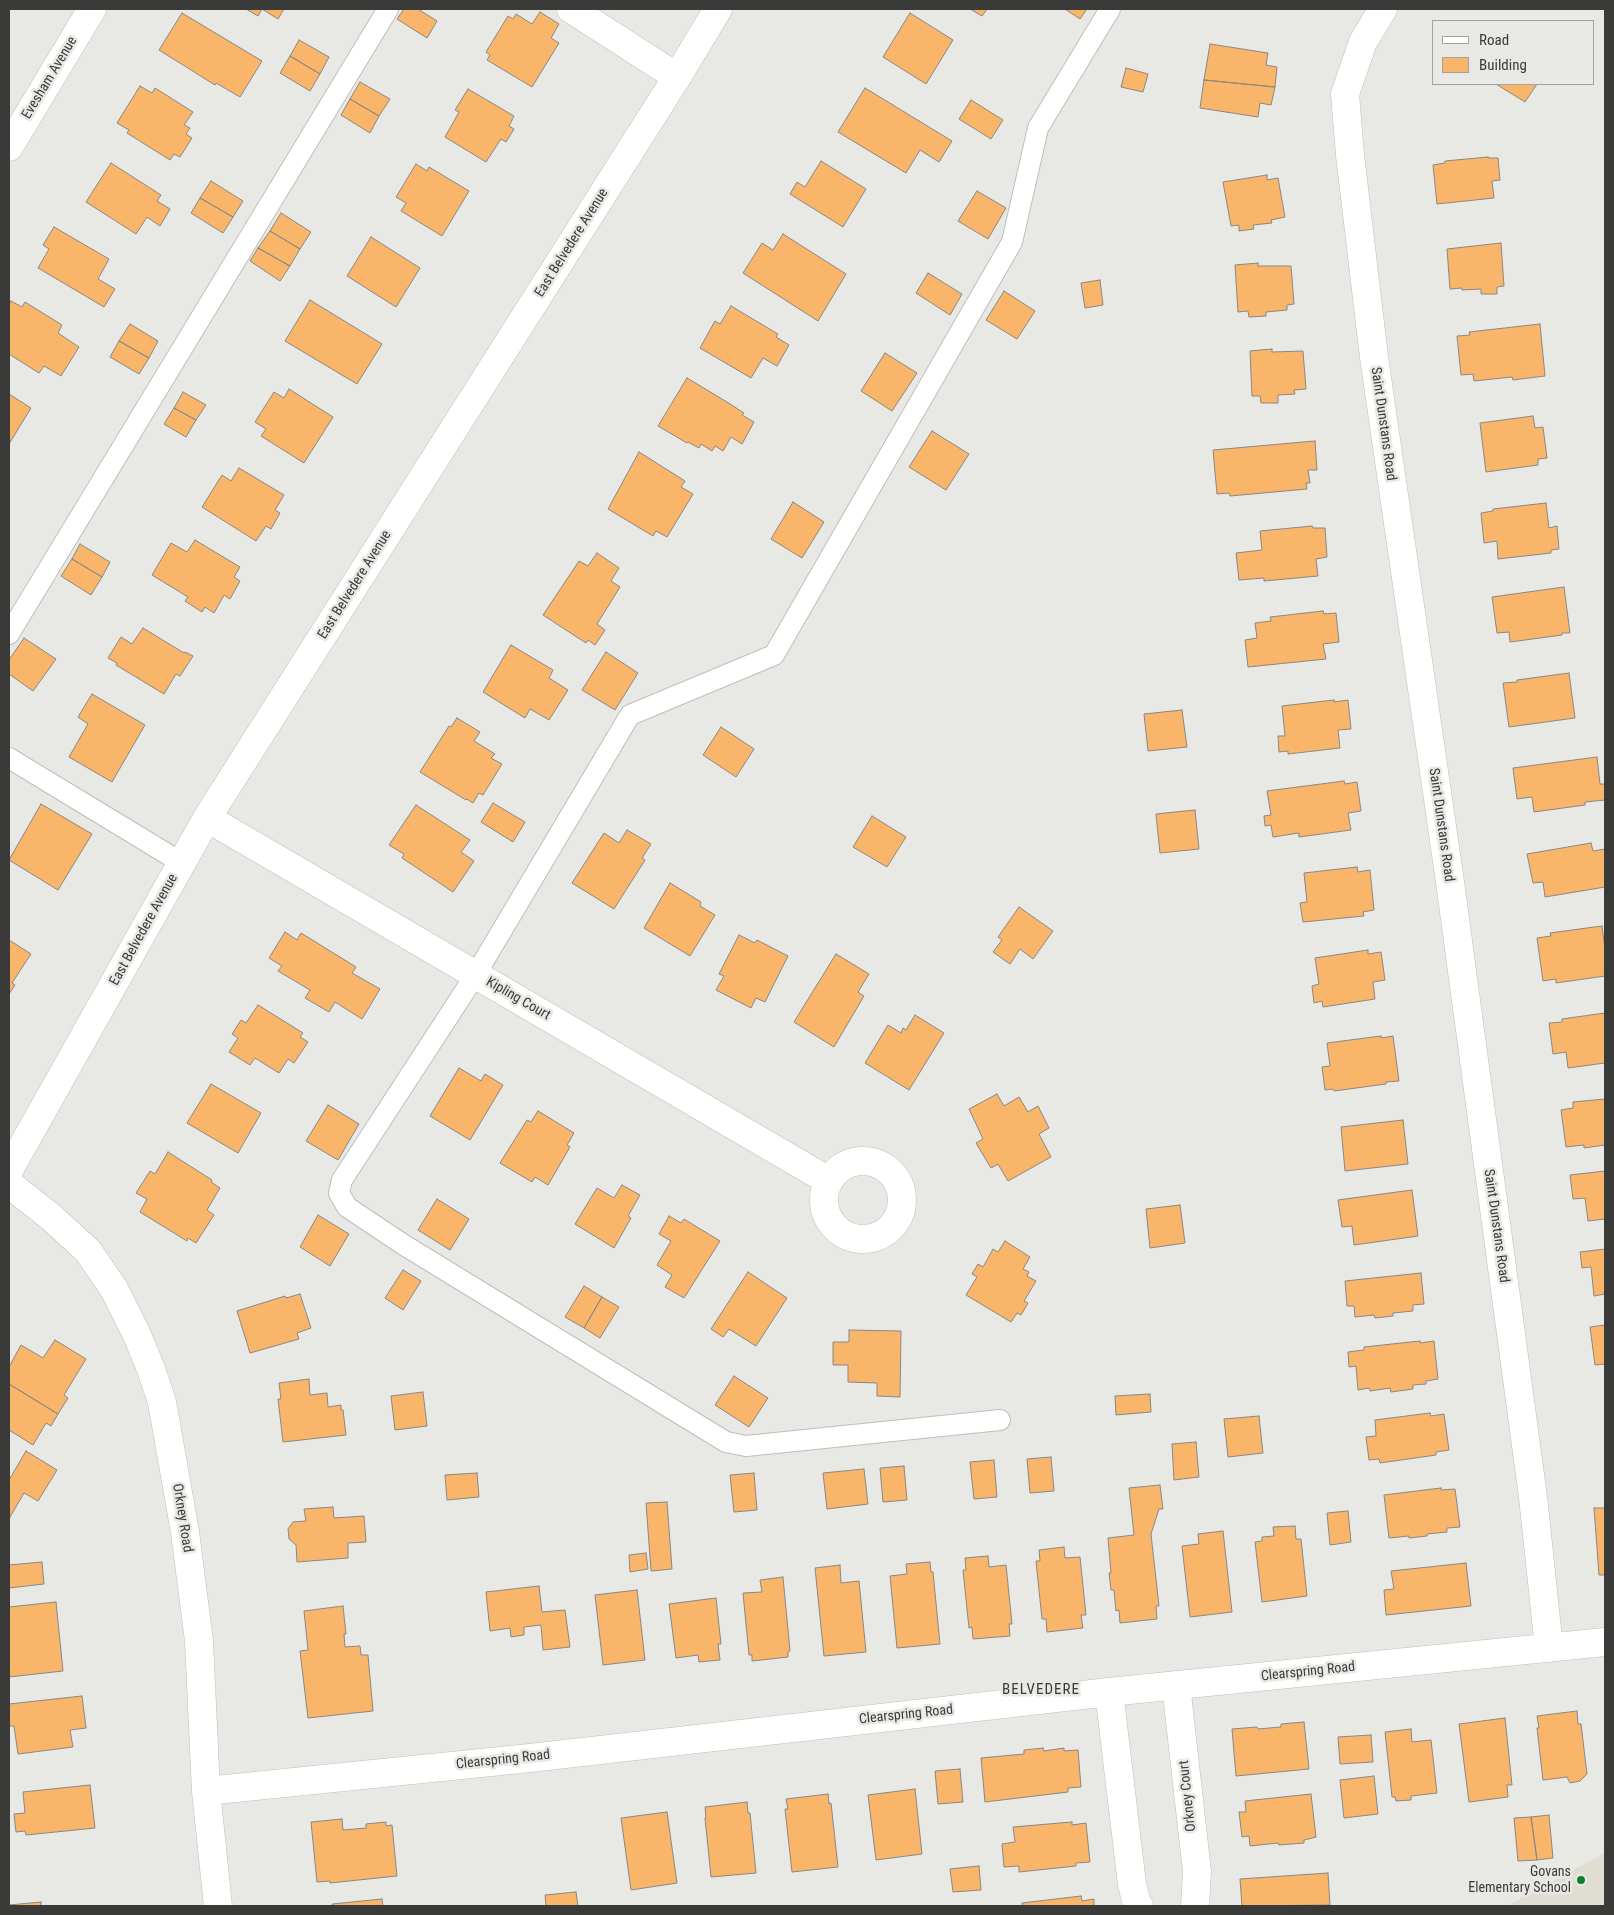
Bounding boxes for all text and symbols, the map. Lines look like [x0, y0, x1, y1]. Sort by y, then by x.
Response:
legend [1432, 20, 1594, 85]
text: Road [1479, 31, 1509, 49]
street label: Evesham Avenue [19, 34, 81, 122]
text: Building [1479, 56, 1527, 74]
street label: East Belvedere Avenue [532, 186, 612, 300]
street label: Saint Dunstans Road [1367, 366, 1399, 482]
street label: East Belvedere Avenue [315, 528, 395, 642]
street label: Saint Dunstans Road [1425, 767, 1457, 883]
street label: East Belvedere Avenue [106, 871, 182, 989]
street label: Kipling Court [483, 974, 553, 1024]
street label: Saint Dunstans Road [1480, 1168, 1512, 1284]
street label: Orkney Road [168, 1482, 196, 1554]
street label: Clearspring Road [1260, 1659, 1356, 1685]
district label: BELVEDERE [1001, 1681, 1081, 1699]
street label: Clearspring Road [858, 1702, 954, 1728]
street label: Clearspring Road [455, 1747, 551, 1773]
street label: Orkney Court [1176, 1759, 1200, 1833]
place label: Govans Elementary School [1468, 1864, 1571, 1896]
marker: Govans Elementary School [1575, 1874, 1587, 1886]

